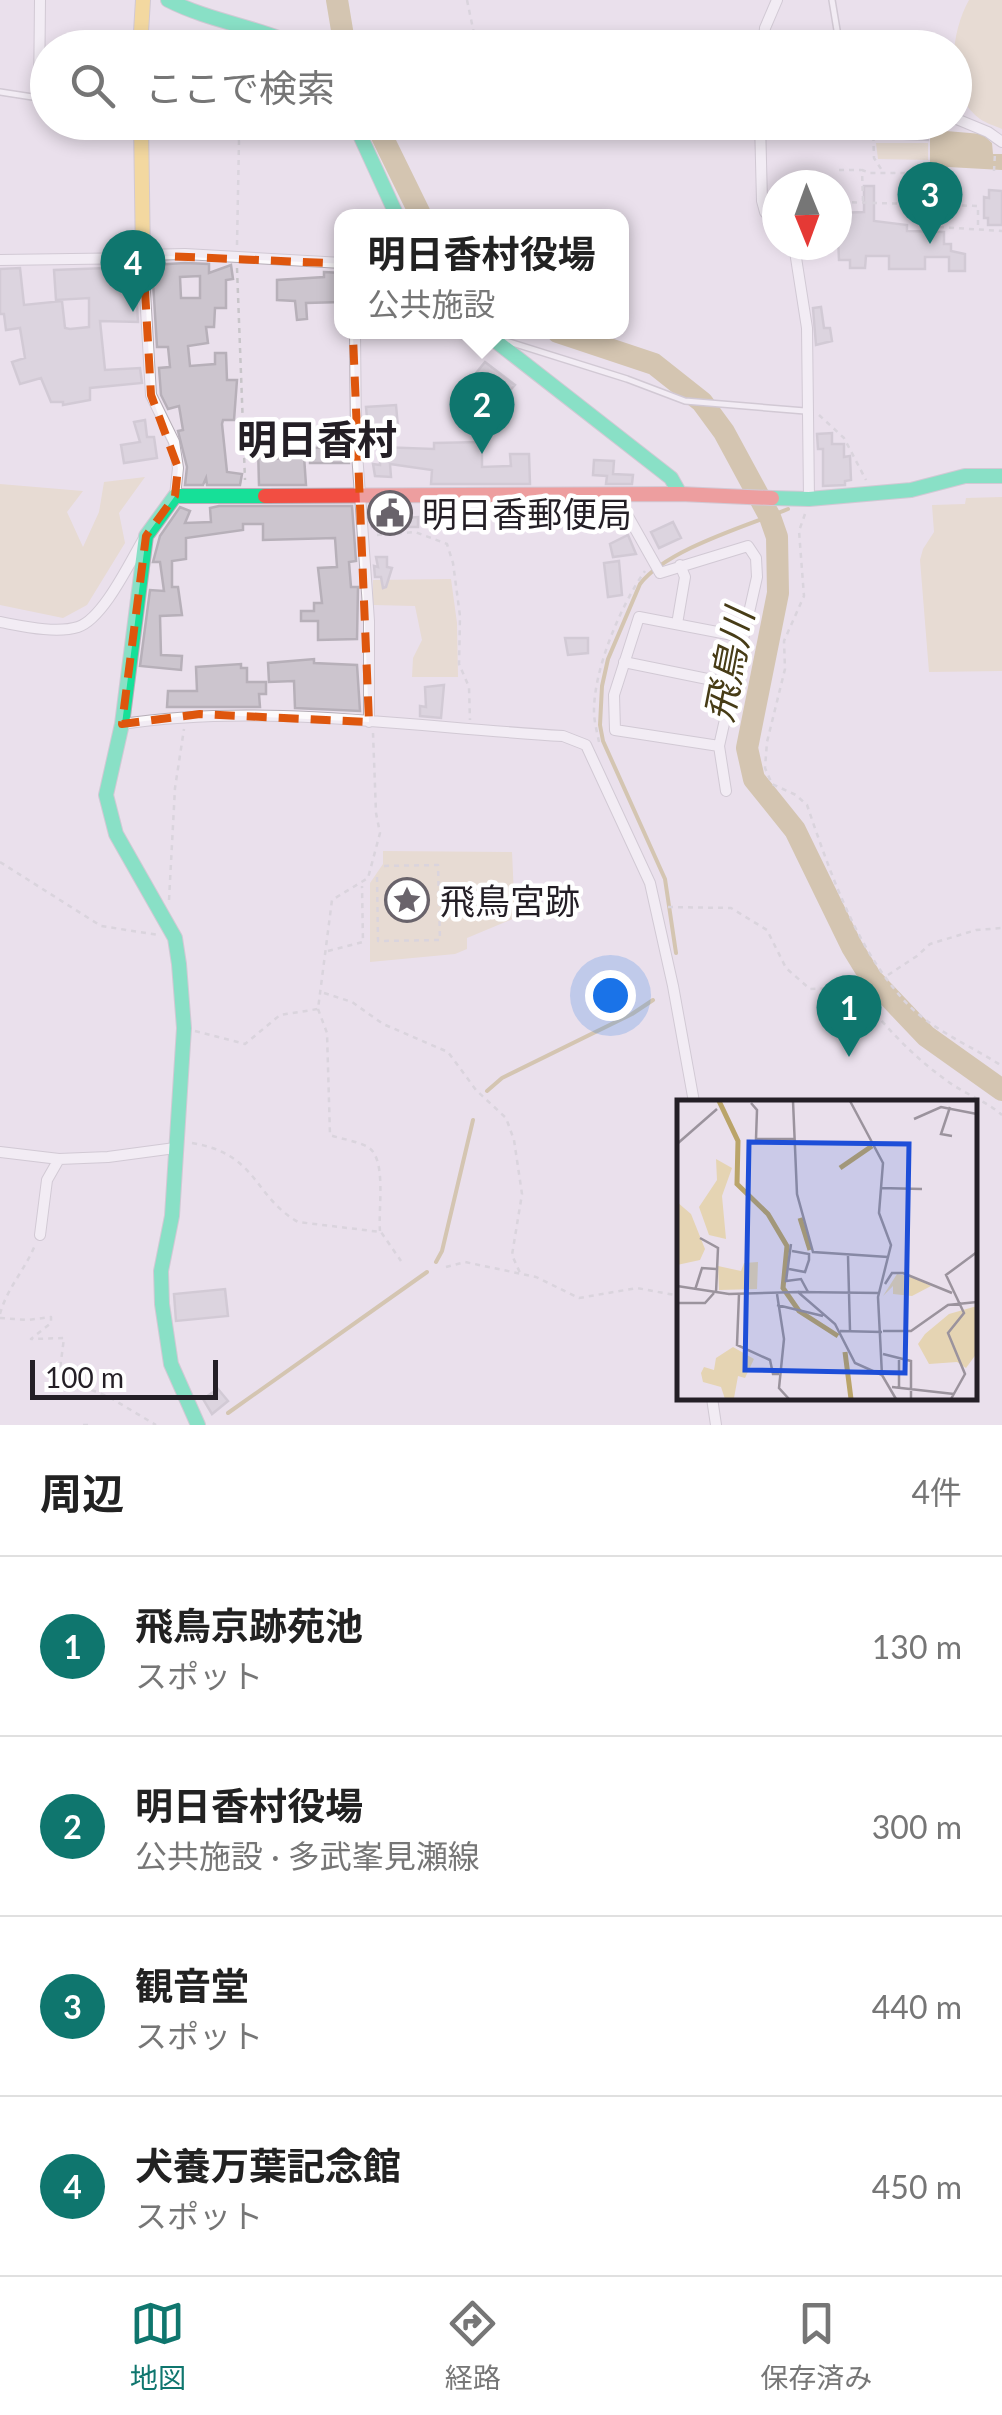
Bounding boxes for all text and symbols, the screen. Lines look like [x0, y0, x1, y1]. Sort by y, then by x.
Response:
search box [30, 30, 972, 140]
icon: search [65, 58, 120, 113]
text: ここで検索 [145, 64, 335, 110]
pin: 3 [898, 162, 962, 244]
north arrow [762, 170, 852, 260]
popup [334, 209, 629, 339]
pin: 4 [100, 230, 166, 312]
text: 明日香村役場 [367, 230, 596, 276]
text: 公共施設 [367, 284, 496, 323]
pin: 2 [450, 372, 514, 454]
district label: 明日香村 [237, 415, 397, 463]
public building icon: 明日香郵便局 [367, 490, 413, 536]
place label: 明日香郵便局 [422, 492, 632, 534]
water label: 飛鳥川 [695, 601, 762, 725]
place icon: 飛鳥宮跡 [384, 877, 430, 923]
place label: 飛鳥宮跡 [440, 879, 580, 921]
your location [585, 970, 636, 1021]
pin: 1 [816, 974, 882, 1057]
inset map [677, 1100, 977, 1400]
scale bar [30, 1355, 218, 1400]
text: 100 m [45, 1360, 124, 1394]
text: 周辺 [40, 1468, 124, 1518]
text: 4件 [911, 1472, 962, 1511]
text: 飛鳥京跡苑池 [135, 1602, 363, 1648]
text: 1 [63, 1627, 82, 1666]
text: 130 m [872, 1627, 962, 1666]
text: スポット [135, 1656, 263, 1695]
text: 明日香村役場 [135, 1782, 363, 1828]
text: 2 [63, 1807, 82, 1846]
text: 300 m [872, 1807, 962, 1846]
text: 公共施設 · 多武峯見瀬線 [135, 1836, 480, 1875]
text: 観音堂 [135, 1962, 249, 2008]
text: 3 [63, 1987, 82, 2026]
text: 440 m [872, 1987, 962, 2026]
text: スポット [135, 2016, 263, 2055]
text: 犬養万葉記念館 [135, 2142, 401, 2188]
text: 4 [63, 2167, 82, 2206]
text: 450 m [872, 2167, 962, 2206]
text: スポット [135, 2196, 263, 2235]
tab: 地図 [130, 2296, 186, 2396]
tab: 経路 [445, 2296, 501, 2396]
tab: 保存済み [760, 2296, 872, 2396]

